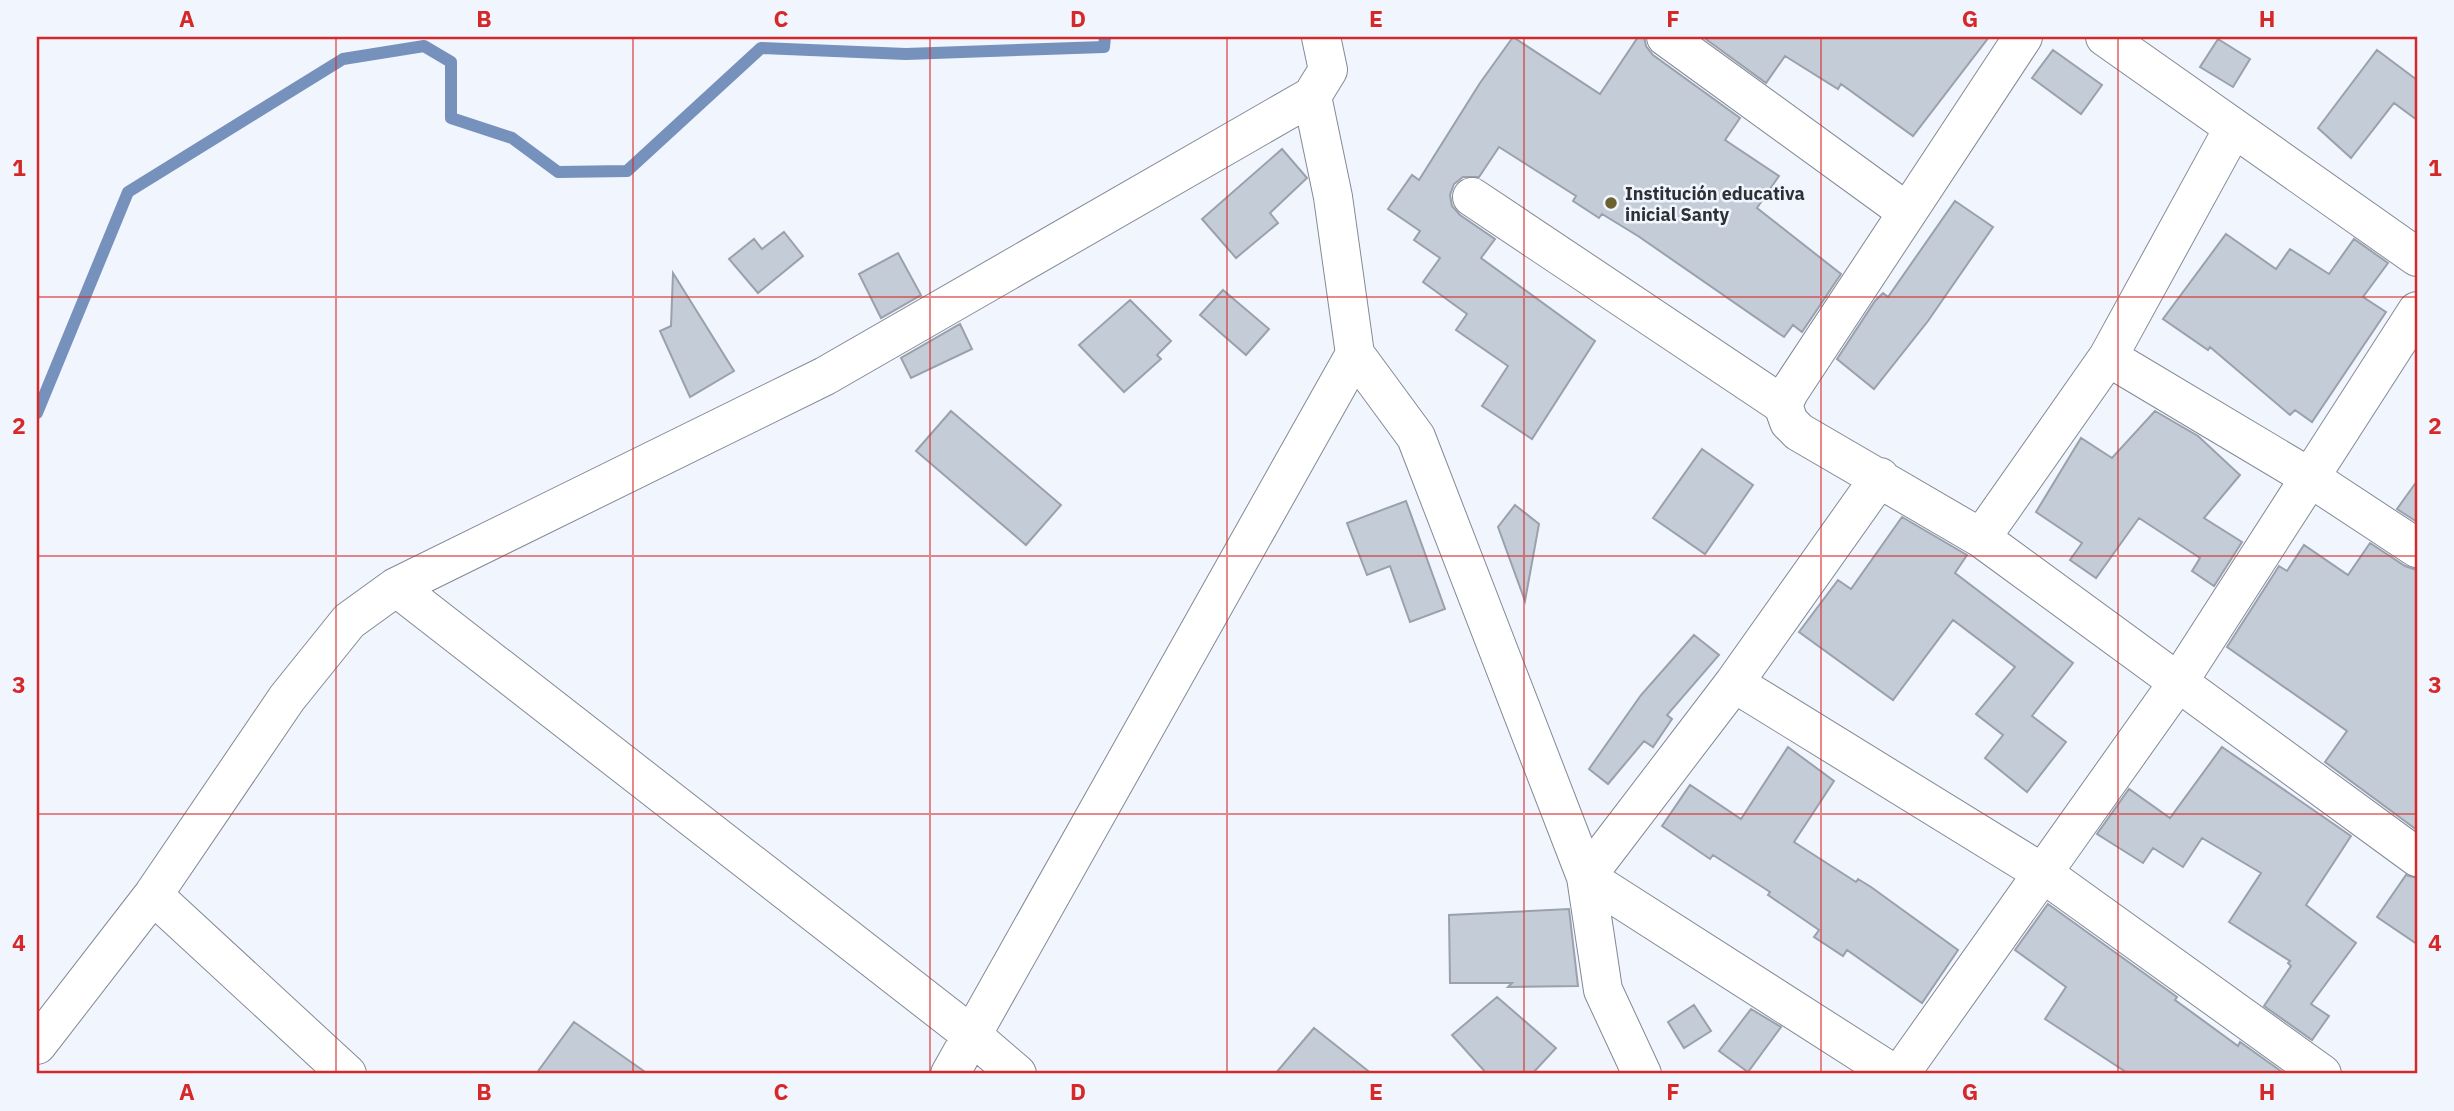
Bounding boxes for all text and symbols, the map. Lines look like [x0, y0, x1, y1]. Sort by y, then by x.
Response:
text: A [179, 3, 195, 33]
text: B [476, 3, 492, 33]
text: C [774, 3, 789, 33]
text: D [1070, 3, 1086, 33]
text: E [1369, 3, 1383, 33]
text: F [1666, 3, 1680, 33]
text: G [1962, 3, 1978, 33]
text: H [2259, 3, 2275, 33]
text: 1 [12, 152, 26, 182]
text: 1 [2428, 152, 2442, 182]
place label: Institución educativa inicial Santy [1625, 182, 1805, 226]
marker: Institución educativa inicial Santy [1603, 195, 1619, 211]
text: 2 [12, 410, 26, 440]
text: 2 [2428, 410, 2442, 440]
text: 3 [12, 669, 26, 699]
text: 3 [2428, 669, 2442, 699]
text: 4 [12, 927, 26, 957]
text: 4 [2428, 927, 2442, 957]
text: A [179, 1076, 195, 1106]
text: B [476, 1076, 492, 1106]
text: C [774, 1076, 789, 1106]
text: D [1070, 1076, 1086, 1106]
text: E [1369, 1076, 1383, 1106]
text: F [1666, 1076, 1680, 1106]
text: G [1962, 1076, 1978, 1106]
text: H [2259, 1076, 2275, 1106]

